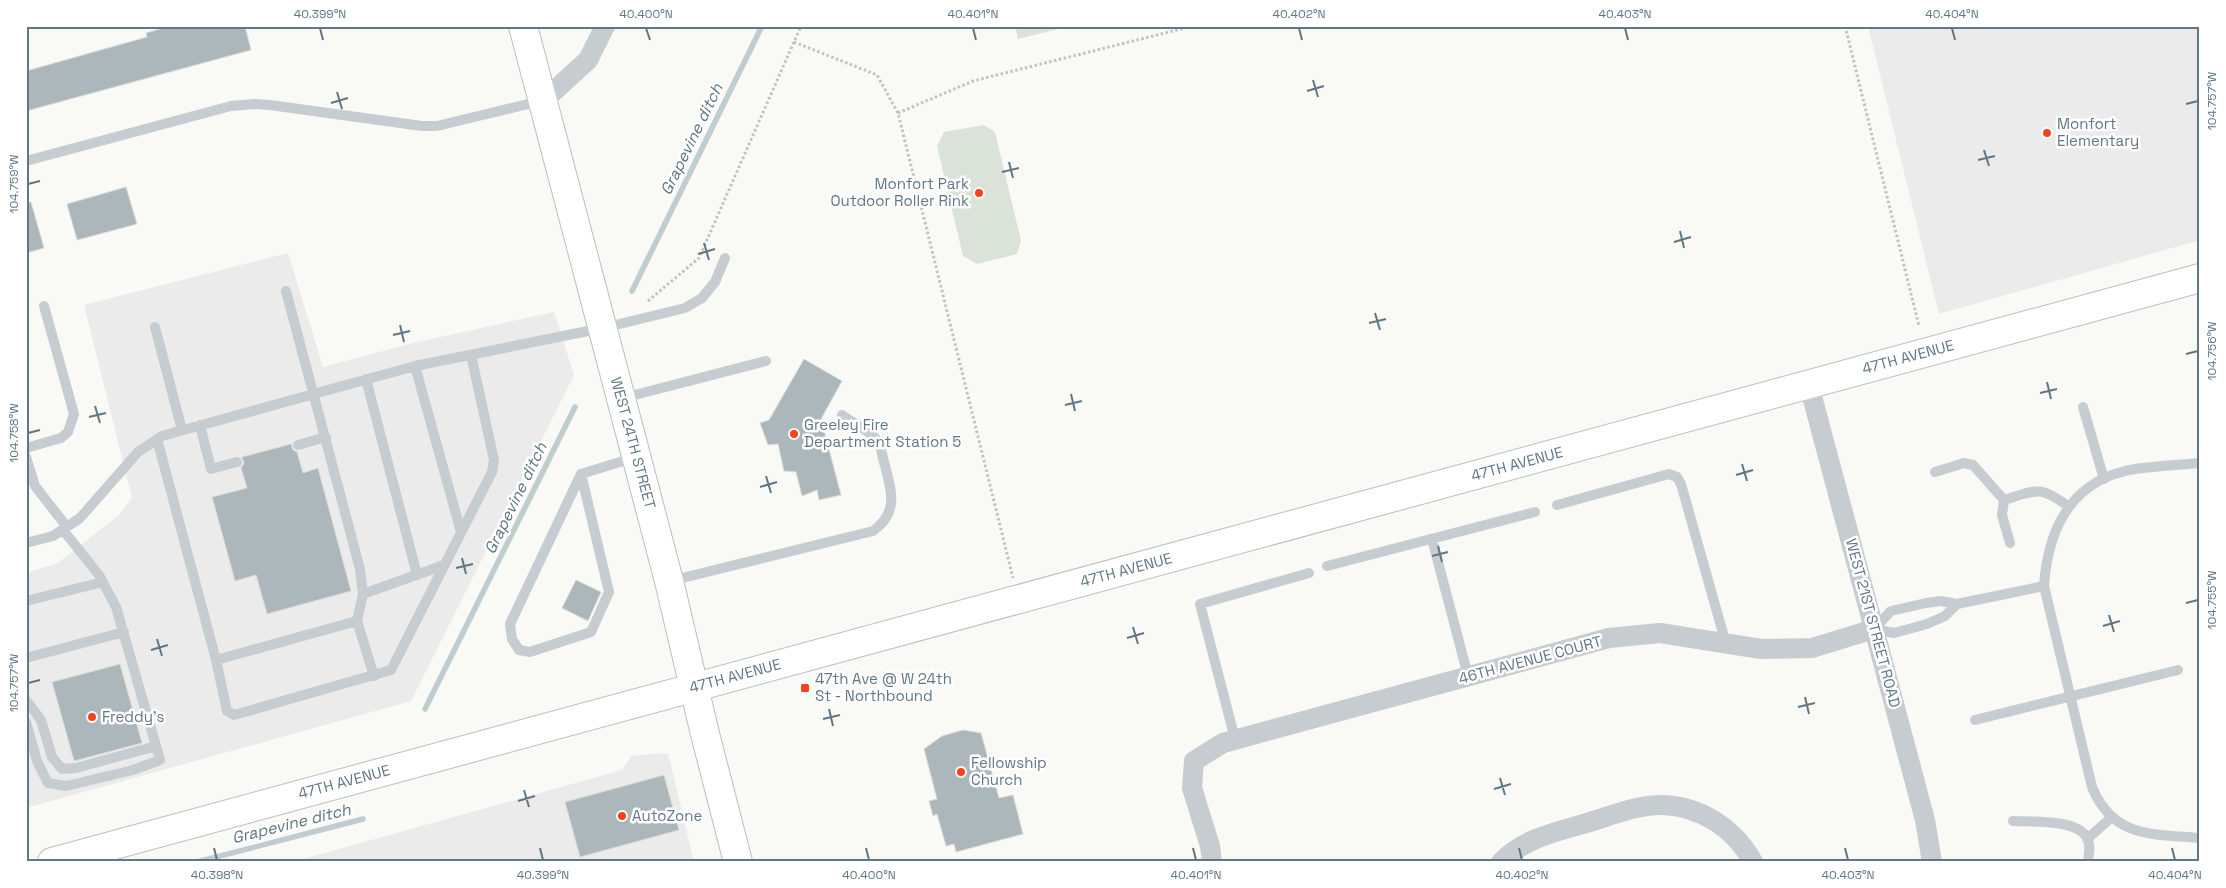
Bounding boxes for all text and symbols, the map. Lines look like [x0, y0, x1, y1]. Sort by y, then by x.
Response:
text: 40.399°N [294, 6, 346, 22]
text: 40.400°N [619, 6, 673, 22]
text: 40.401°N [948, 6, 998, 22]
text: 40.402°N [1272, 6, 1326, 22]
text: 40.403°N [1598, 6, 1652, 22]
text: 40.404°N [1925, 6, 1979, 22]
text: 104.757°W [2204, 71, 2220, 130]
water label: Grapevine ditch [655, 79, 728, 198]
place label: Monfort Elementary [2057, 114, 2139, 150]
marker: Monfort Elementary [2041, 127, 2053, 139]
text: 104.759°W [6, 154, 22, 214]
place label: Monfort Park Outdoor Roller Rink [831, 174, 969, 210]
marker: Monfort Park Outdoor Roller Rink [973, 187, 985, 199]
text: 104.756°W [2204, 321, 2220, 381]
street label: 47TH AVENUE [1860, 335, 1956, 378]
street label: WEST 24TH STREET [607, 375, 660, 511]
text: 104.758°W [6, 403, 22, 463]
place label: Greeley Fire Department Station 5 [804, 415, 961, 451]
marker: Greeley Fire Department Station 5 [788, 428, 800, 440]
water label: Grapevine ditch [479, 438, 552, 557]
street label: 47TH AVENUE [1469, 442, 1565, 485]
street label: WEST 21ST STREET ROAD [1842, 536, 1905, 709]
street label: 47TH AVENUE [1078, 548, 1174, 591]
text: 104.755°W [2204, 570, 2220, 630]
street label: 46TH AVENUE COURT [1456, 631, 1604, 688]
text: 104.757°W [6, 653, 22, 712]
street label: 47TH AVENUE [687, 654, 783, 697]
place label: 47th Ave @ W 24th St - Northbound [815, 669, 952, 705]
marker: 47th Ave @ W 24th St - Northbound [799, 682, 811, 694]
place label: Freddy's [102, 707, 165, 726]
marker: Freddy's [86, 711, 98, 723]
place label: Fellowship Church [971, 753, 1047, 789]
street label: 47TH AVENUE [296, 760, 392, 803]
marker: Fellowship Church [955, 766, 967, 778]
water label: Grapevine ditch [230, 798, 354, 848]
place label: AutoZone [632, 806, 702, 825]
marker: AutoZone [616, 810, 628, 822]
text: 40.398°N [191, 867, 243, 883]
text: 40.399°N [517, 867, 569, 883]
text: 40.400°N [842, 867, 896, 883]
text: 40.401°N [1171, 867, 1221, 883]
text: 40.402°N [1495, 867, 1549, 883]
text: 40.403°N [1821, 867, 1875, 883]
text: 40.404°N [2148, 867, 2202, 883]

